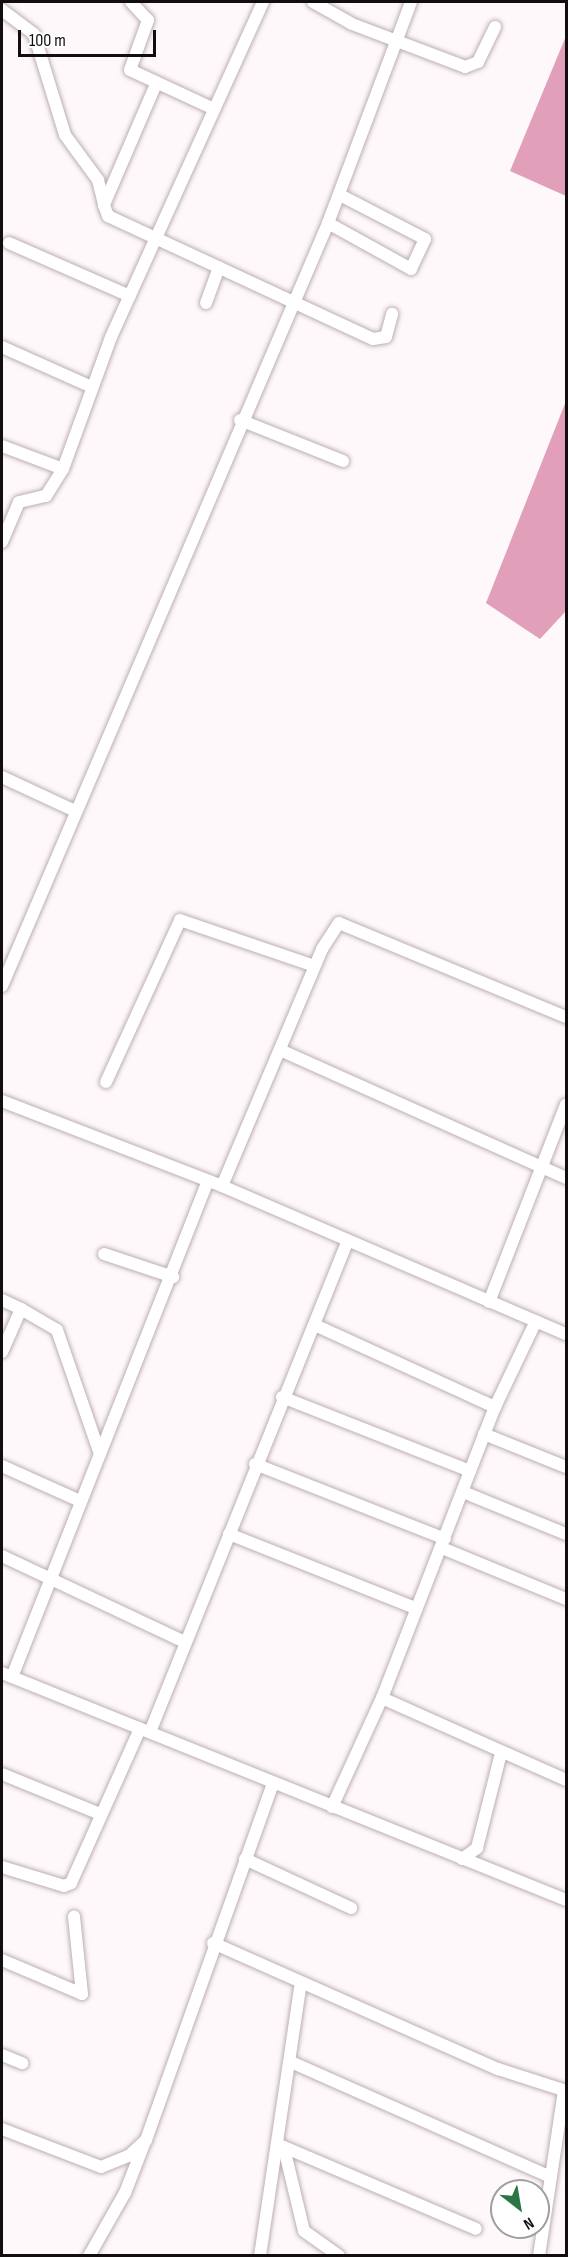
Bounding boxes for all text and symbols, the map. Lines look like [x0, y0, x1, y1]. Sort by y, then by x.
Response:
scale bar [21, 18, 159, 56]
text: 100 m [29, 30, 66, 51]
north arrow [490, 2179, 550, 2239]
text: N [520, 2213, 537, 2233]

